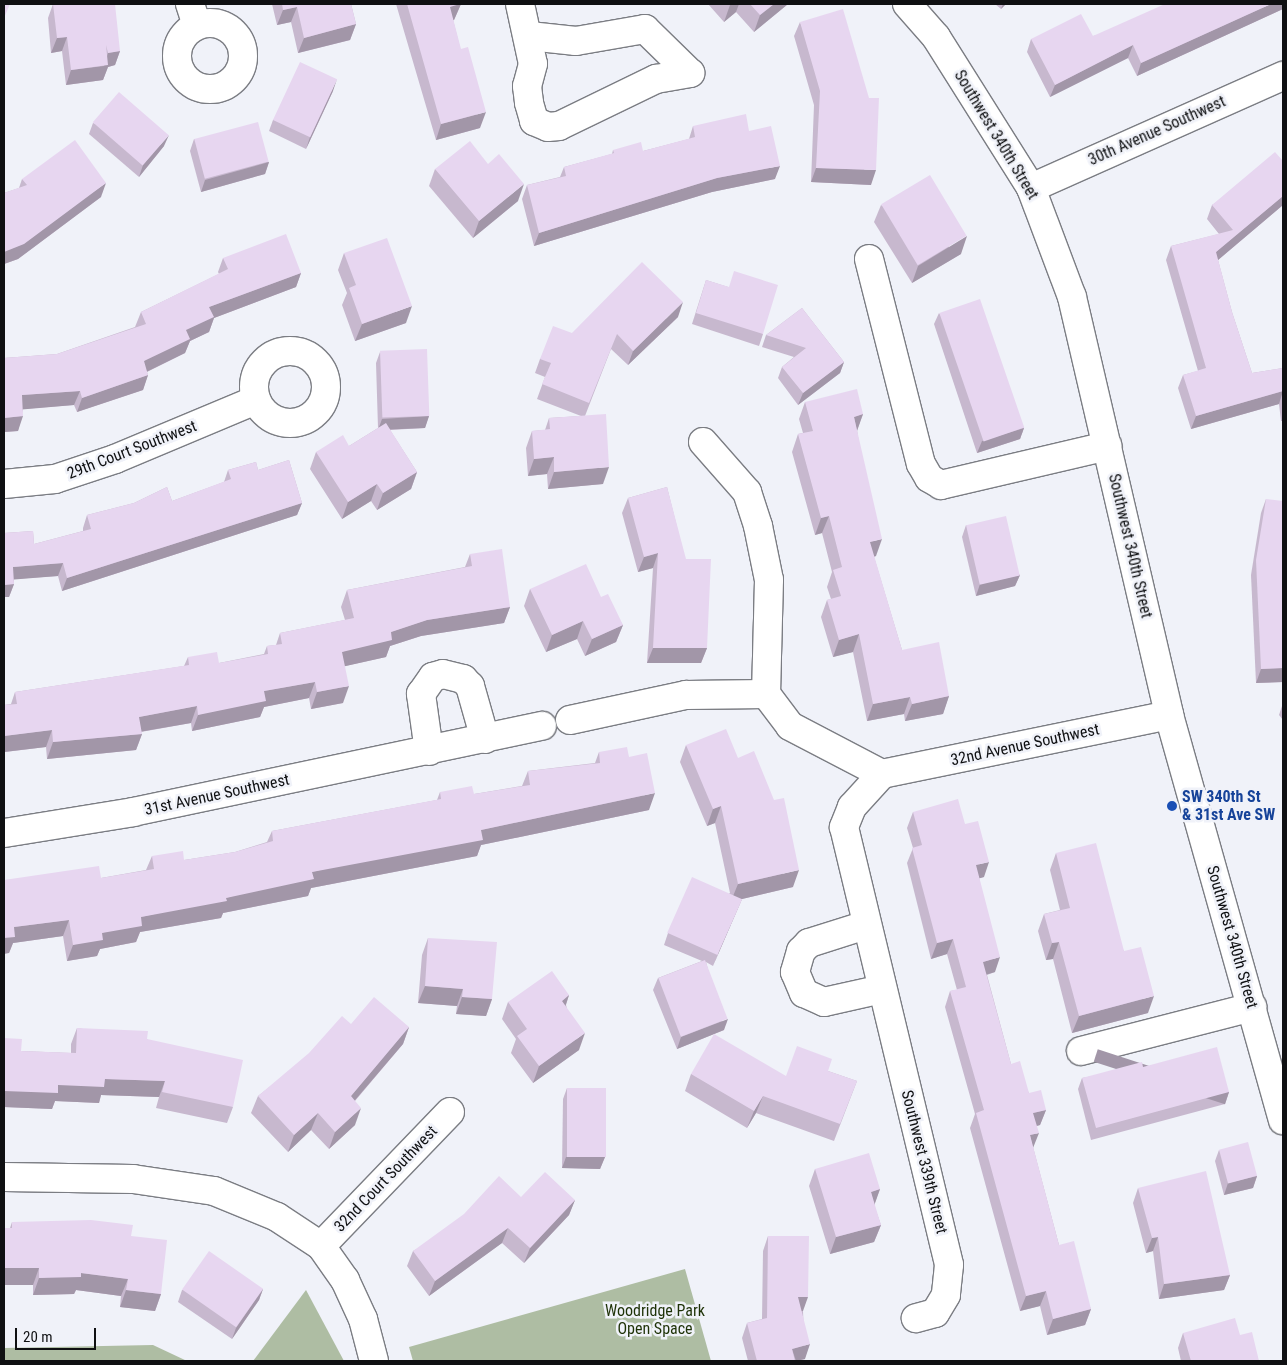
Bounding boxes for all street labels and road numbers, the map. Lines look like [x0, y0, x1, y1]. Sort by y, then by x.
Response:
street label: Southwest 340th Street [950, 67, 1042, 203]
street label: 30th Avenue Southwest [1085, 92, 1229, 170]
street label: 29th Court Southwest [65, 417, 199, 483]
street label: Southwest 340th Street [1104, 472, 1156, 620]
street label: 32nd Avenue Southwest [949, 720, 1101, 770]
street label: 31st Avenue Southwest [143, 770, 291, 820]
street label: Southwest 340th Street [1202, 863, 1262, 1011]
street label: Southwest 339th Street [897, 1088, 951, 1236]
street label: 32nd Court Southwest [330, 1122, 442, 1236]

